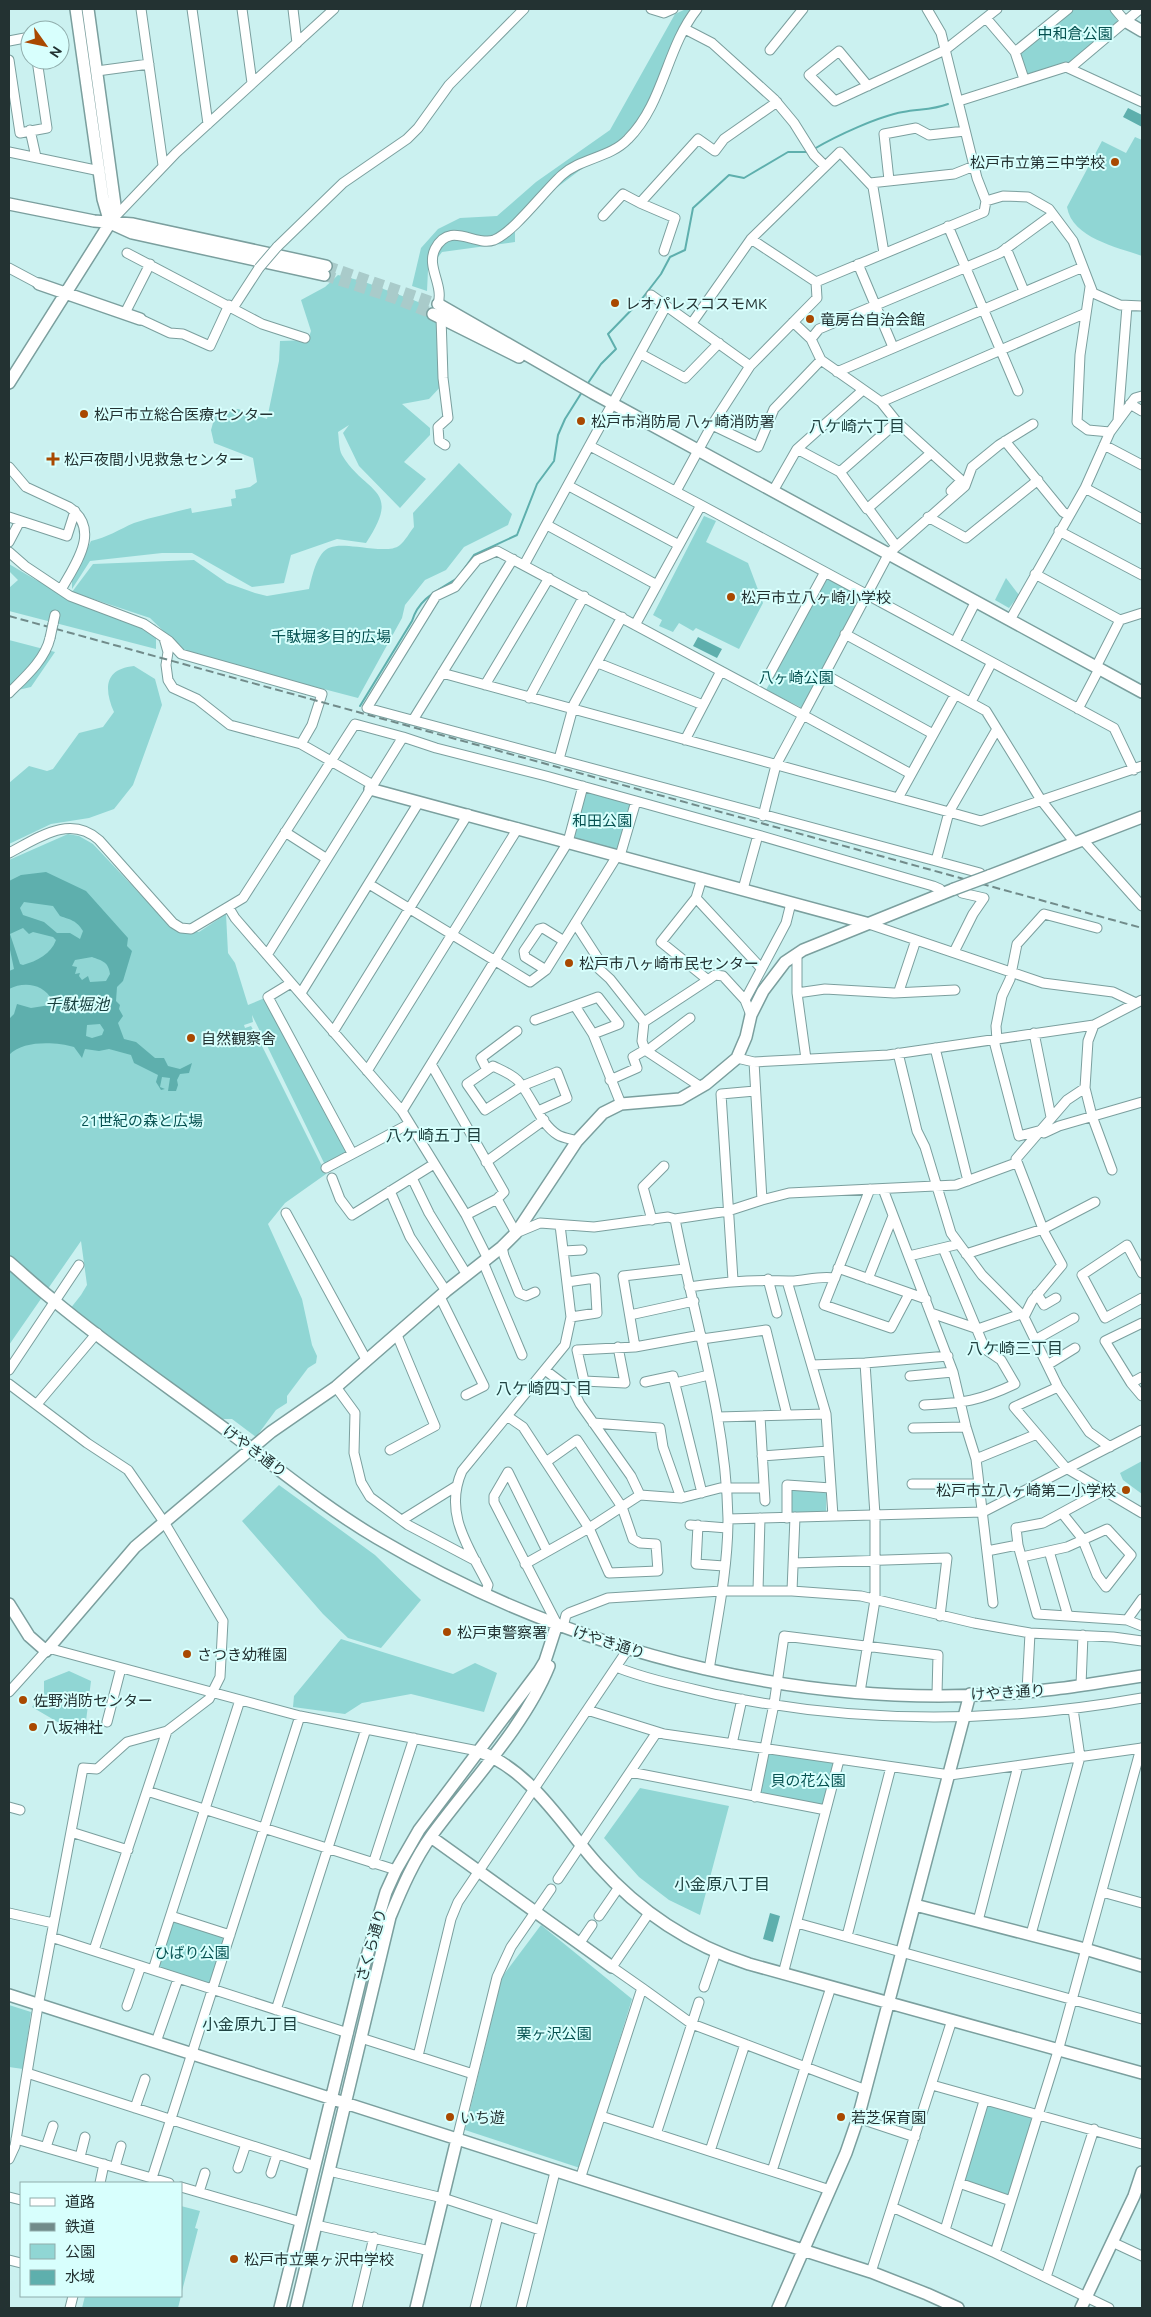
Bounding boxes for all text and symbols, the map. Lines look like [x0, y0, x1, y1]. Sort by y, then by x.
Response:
north arrow [20, 20, 70, 70]
park label: 中和倉公園 [1037, 25, 1113, 42]
text: N [46, 43, 65, 61]
place label: 松戸市立第三中学校 [970, 154, 1105, 171]
marker: 松戸市立第三中学校 [1109, 156, 1121, 168]
place label: レオパレスコスモMK [625, 295, 767, 312]
marker: レオパレスコスモMK [609, 297, 621, 309]
place label: 竜房台自治会館 [820, 311, 925, 328]
marker: 竜房台自治会館 [804, 313, 816, 325]
place label: 松戸市立総合医療センター [94, 406, 274, 423]
marker: 松戸市立総合医療センター [78, 408, 90, 420]
place label: 松戸市消防局 八ヶ崎消防署 [591, 413, 774, 430]
marker: 松戸市消防局 八ヶ崎消防署 [575, 415, 587, 427]
district label: 八ケ崎六丁目 [809, 417, 905, 435]
place label: 松戸夜間小児救急センター [64, 451, 244, 468]
marker: 松戸夜間小児救急センター [46, 452, 60, 466]
place label: 松戸市立八ヶ崎小学校 [741, 589, 891, 606]
marker: 松戸市立八ヶ崎小学校 [725, 591, 737, 603]
park label: 千駄堀多目的広場 [271, 628, 391, 645]
park label: 八ヶ崎公園 [758, 669, 834, 686]
park label: 和田公園 [572, 812, 632, 829]
place label: 松戸市八ヶ崎市民センター [579, 955, 759, 972]
marker: 松戸市八ヶ崎市民センター [563, 957, 575, 969]
water label: 千駄堀池 [45, 995, 111, 1013]
place label: 自然観察舎 [201, 1030, 276, 1047]
marker: 自然観察舎 [185, 1032, 197, 1044]
park label: 21世紀の森と広場 [81, 1112, 203, 1129]
district label: 八ケ崎五丁目 [386, 1126, 482, 1144]
district label: 八ケ崎三丁目 [967, 1339, 1063, 1357]
district label: 八ケ崎四丁目 [496, 1379, 592, 1397]
street label: けやき通り [220, 1422, 290, 1480]
place label: 松戸市立八ヶ崎第二小学校 [936, 1482, 1116, 1499]
marker: 松戸市立八ヶ崎第二小学校 [1120, 1484, 1132, 1496]
street label: けやき通り [571, 1622, 647, 1662]
place label: 松戸東警察署 [457, 1624, 547, 1641]
marker: 松戸東警察署 [441, 1626, 453, 1638]
place label: さつき幼稚園 [197, 1646, 287, 1663]
marker: さつき幼稚園 [181, 1648, 193, 1660]
street label: けやき通り [970, 1682, 1046, 1702]
place label: 佐野消防センター [33, 1692, 153, 1709]
marker: 佐野消防センター [17, 1694, 29, 1706]
place label: 八坂神社 [43, 1719, 103, 1736]
marker: 八坂神社 [27, 1721, 39, 1733]
park label: 貝の花公園 [770, 1772, 846, 1789]
district label: 小金原八丁目 [674, 1875, 770, 1893]
street label: さくら通り [352, 1907, 390, 1983]
park label: ひばり公園 [154, 1944, 230, 1961]
district label: 小金原九丁目 [202, 2015, 298, 2033]
park label: 栗ヶ沢公園 [516, 2025, 592, 2042]
place label: いち遊 [460, 2109, 505, 2126]
place label: 若芝保育園 [851, 2109, 926, 2126]
marker: いち遊 [444, 2111, 456, 2123]
marker: 若芝保育園 [835, 2111, 847, 2123]
legend [20, 2182, 182, 2297]
text: 道路 [65, 2193, 95, 2210]
text: 鉄道 [65, 2218, 95, 2235]
text: 公園 [65, 2243, 95, 2260]
place label: 松戸市立栗ヶ沢中学校 [244, 2251, 394, 2268]
marker: 松戸市立栗ヶ沢中学校 [228, 2253, 240, 2265]
text: 水域 [65, 2268, 95, 2285]

